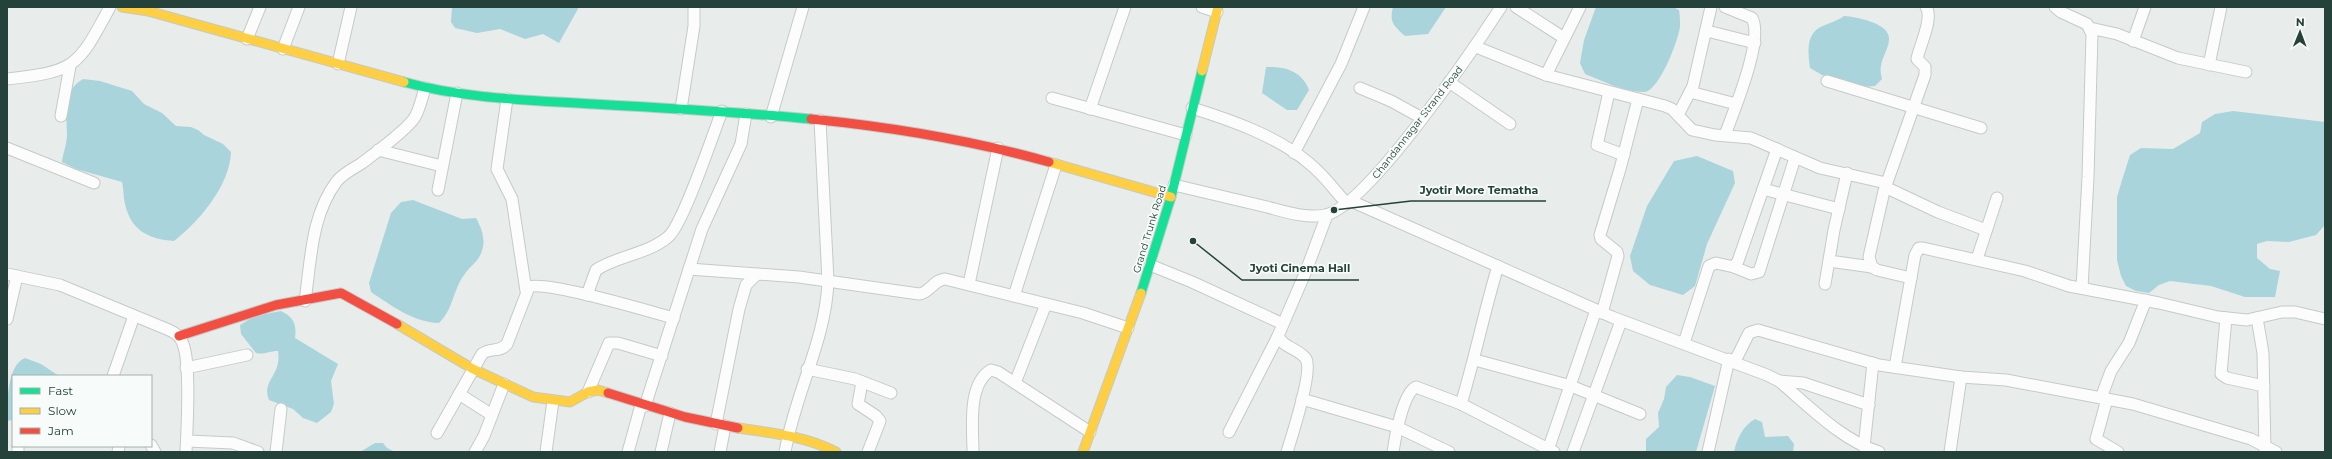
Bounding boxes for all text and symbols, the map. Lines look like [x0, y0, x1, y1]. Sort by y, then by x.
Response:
north arrow [2280, 12, 2320, 52]
text: N [2296, 15, 2305, 29]
street label: Chandannagar Strand Road [1369, 63, 1466, 181]
callout: Jyotir More Tematha [1411, 178, 1546, 201]
text: Jyotir More Tematha [1419, 183, 1538, 197]
street label: Grand Trunk Road [1130, 184, 1169, 275]
callout: Jyoti Cinema Hall [1242, 257, 1359, 280]
text: Jyoti Cinema Hall [1249, 261, 1350, 275]
legend [12, 375, 152, 447]
text: Fast [48, 383, 73, 398]
text: Slow [48, 403, 77, 418]
text: Jam [47, 423, 74, 438]

